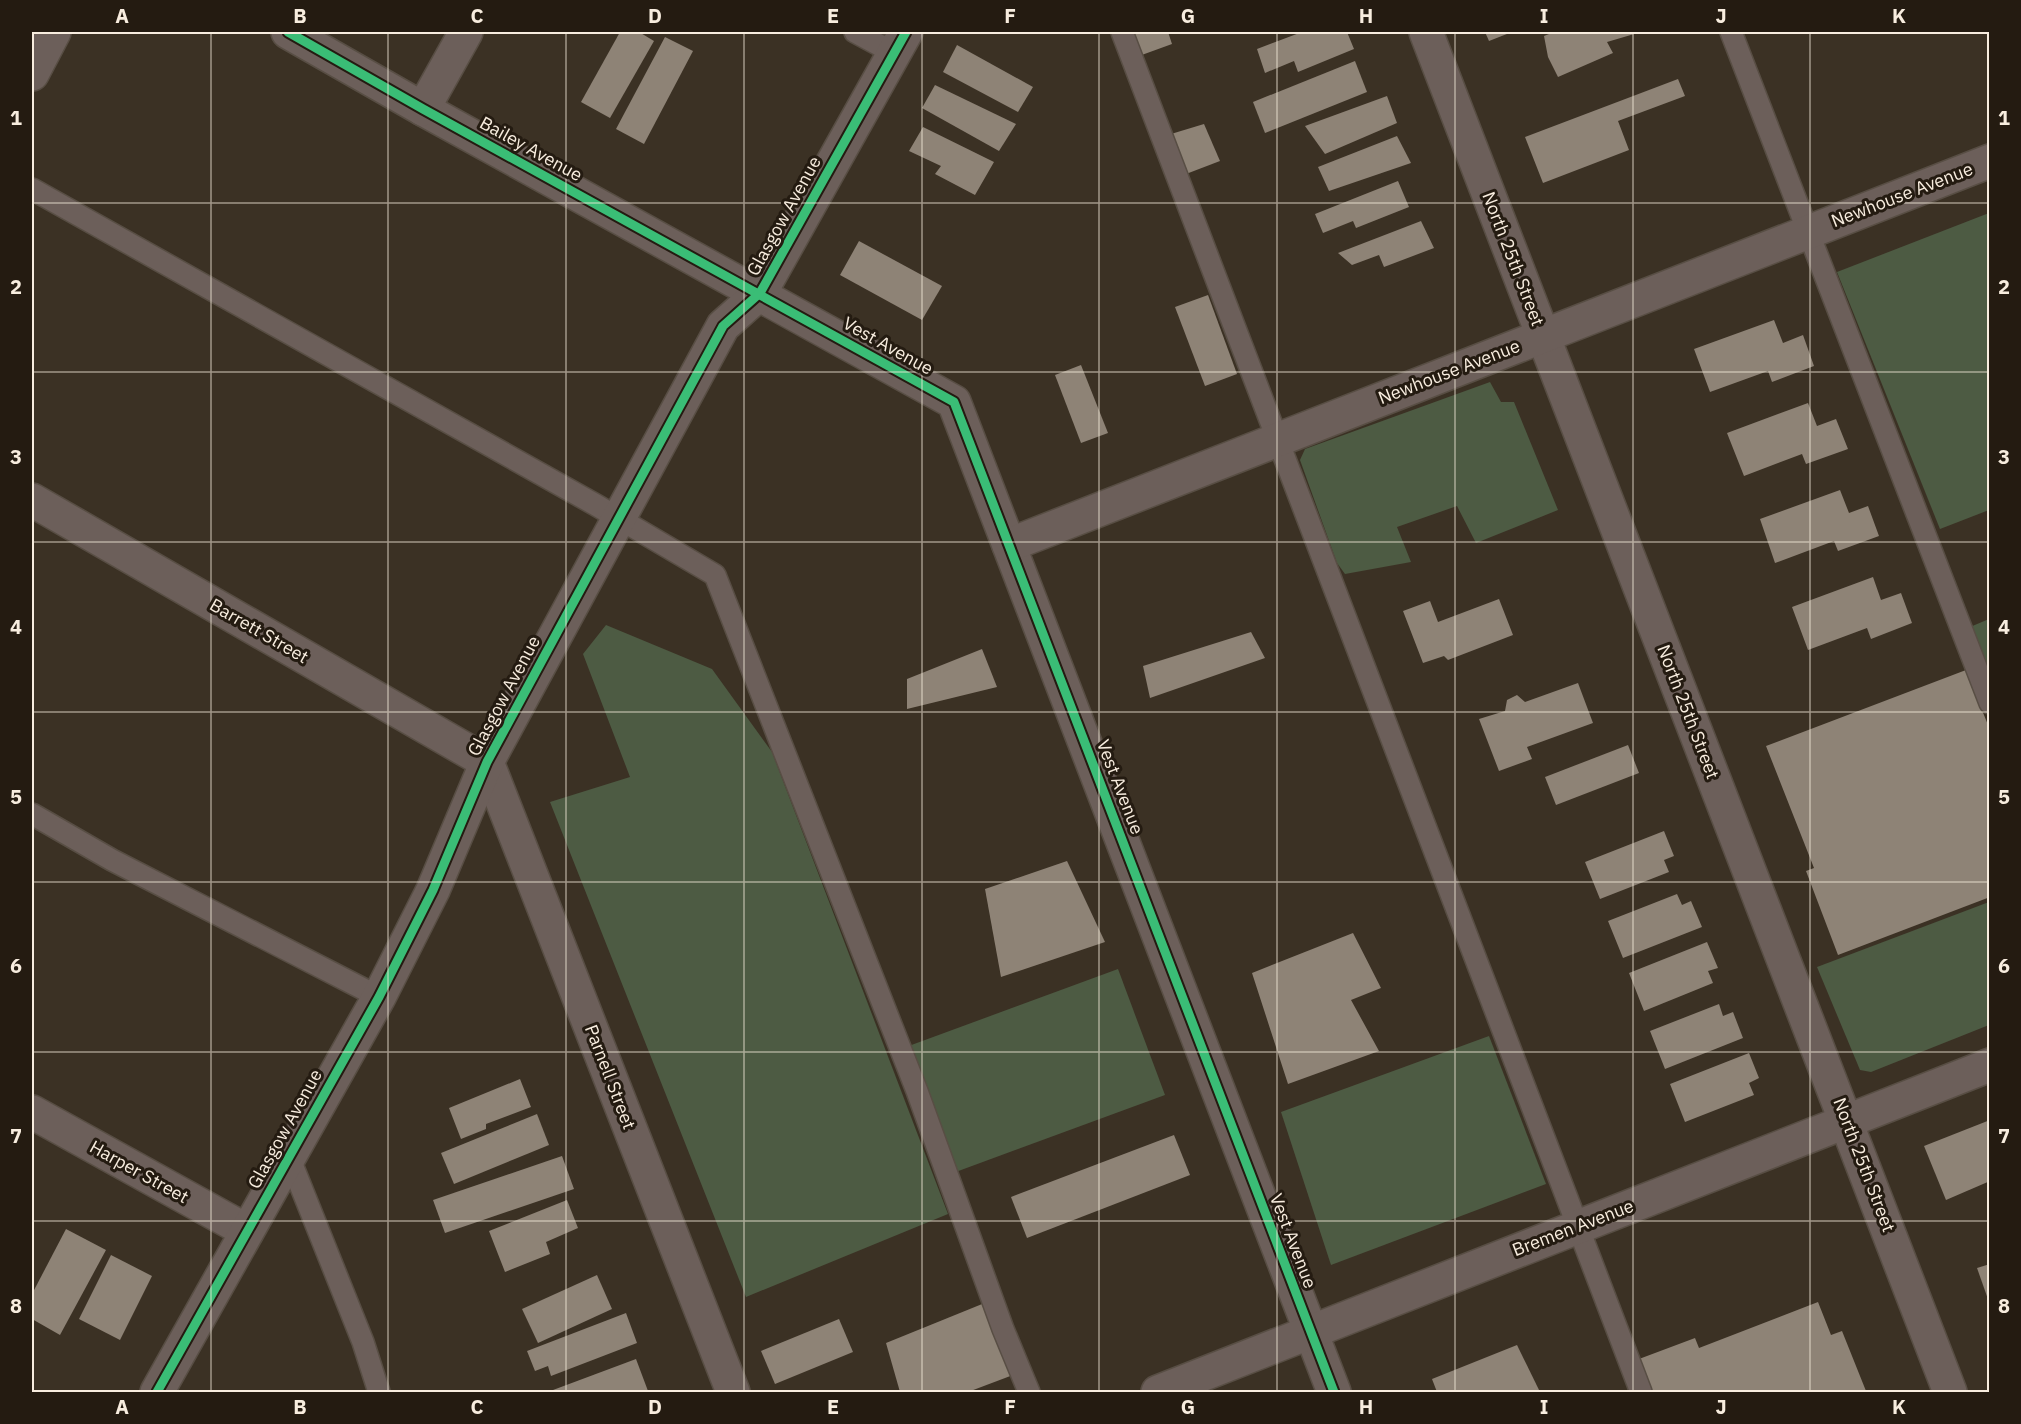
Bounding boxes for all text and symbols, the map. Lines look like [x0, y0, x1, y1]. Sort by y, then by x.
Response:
text: A [115, 2, 129, 29]
text: B [293, 2, 307, 29]
text: C [470, 2, 484, 29]
text: D [648, 2, 662, 29]
text: E [827, 2, 839, 29]
text: F [1004, 2, 1016, 29]
text: G [1181, 2, 1195, 29]
text: H [1359, 2, 1373, 29]
text: I [1540, 2, 1548, 29]
text: J [1715, 2, 1727, 29]
text: K [1892, 2, 1906, 29]
text: 1 [10, 104, 22, 131]
text: 1 [1998, 104, 2010, 131]
street label: Bailey Avenue [476, 111, 587, 186]
street label: Glasgow Avenue [741, 152, 826, 280]
street label: Newhouse Avenue [1828, 157, 1976, 232]
street label: North 25th Street [1477, 188, 1550, 329]
text: 2 [10, 273, 22, 300]
text: 2 [1998, 273, 2010, 300]
street label: Vest Avenue [839, 311, 937, 380]
street label: Newhouse Avenue [1375, 334, 1523, 409]
text: 3 [10, 443, 22, 470]
text: 3 [1998, 443, 2010, 470]
street label: Barrett Street [206, 593, 313, 668]
text: 4 [10, 613, 22, 640]
text: 4 [1998, 613, 2010, 640]
street label: Glasgow Avenue [462, 631, 545, 760]
street label: North 25th Street [1652, 641, 1725, 782]
street label: Vest Avenue [1092, 736, 1149, 838]
text: 5 [10, 783, 22, 810]
text: 5 [1998, 783, 2010, 810]
text: 6 [10, 952, 22, 979]
text: 6 [1998, 952, 2010, 979]
street label: Parnell Street [580, 1021, 641, 1132]
street label: Glasgow Avenue [242, 1065, 327, 1193]
street label: North 25th Street [1828, 1094, 1901, 1235]
text: 7 [10, 1122, 22, 1149]
text: 7 [1998, 1122, 2010, 1149]
street label: Harper Street [86, 1135, 193, 1208]
street label: Vest Avenue [1265, 1190, 1322, 1292]
street label: Bremen Avenue [1509, 1194, 1637, 1261]
text: 8 [10, 1292, 22, 1319]
text: 8 [1998, 1292, 2010, 1319]
text: A [115, 1393, 129, 1420]
text: B [293, 1393, 307, 1420]
text: C [470, 1393, 484, 1420]
text: D [648, 1393, 662, 1420]
text: E [827, 1393, 839, 1420]
text: F [1004, 1393, 1016, 1420]
text: G [1181, 1393, 1195, 1420]
text: H [1359, 1393, 1373, 1420]
text: I [1540, 1393, 1548, 1420]
text: J [1715, 1393, 1727, 1420]
text: K [1892, 1393, 1906, 1420]

